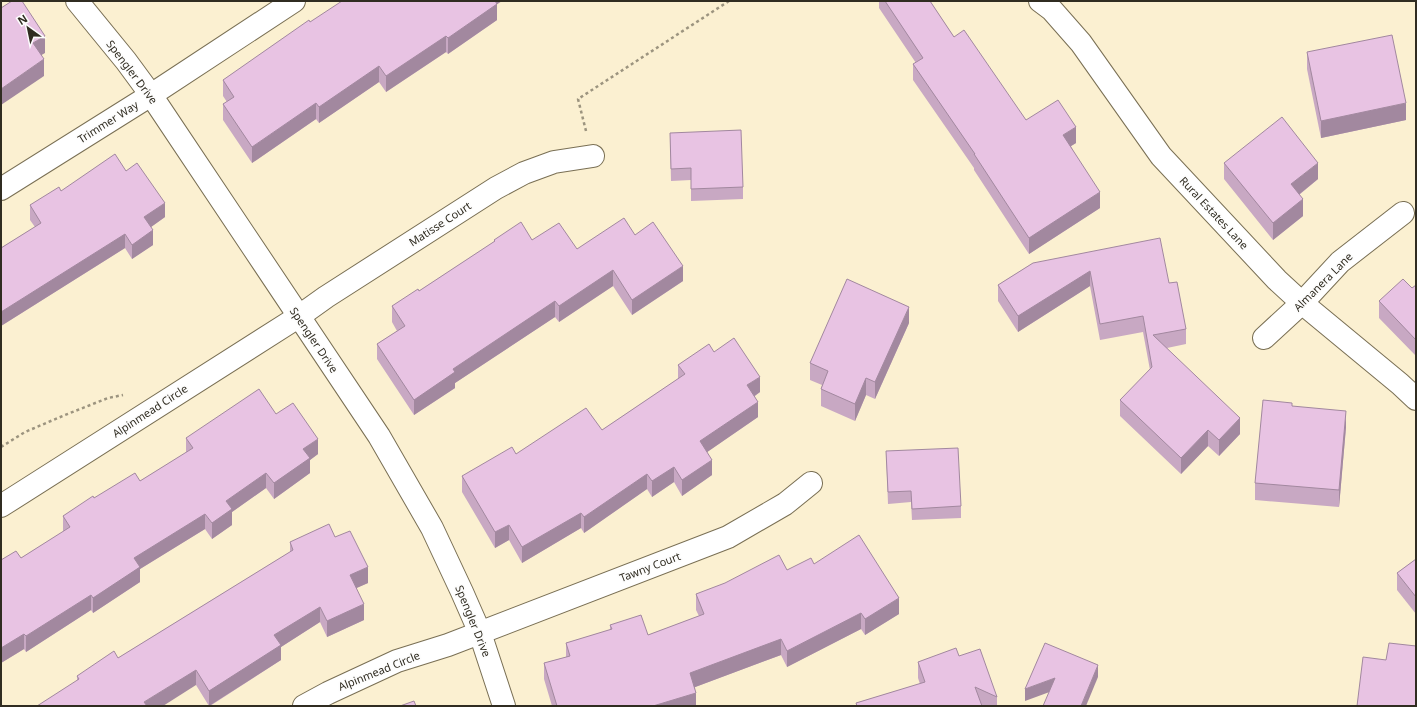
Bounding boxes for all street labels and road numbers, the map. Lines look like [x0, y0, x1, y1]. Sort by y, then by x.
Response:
street label: Spengler Drive [103, 37, 161, 107]
street label: Trimmer Way [75, 97, 141, 146]
street label: Rural Estates Lane [1177, 173, 1252, 252]
street label: Matisse Court [406, 198, 474, 249]
street label: Almanera Lane [1290, 249, 1355, 314]
street label: Spengler Drive [287, 304, 342, 376]
street label: Alpinmead Circle [109, 381, 190, 441]
street label: Tawny Court [617, 548, 683, 585]
street label: Spengler Drive [452, 583, 495, 659]
street label: Alpinmead Circle [336, 647, 422, 694]

